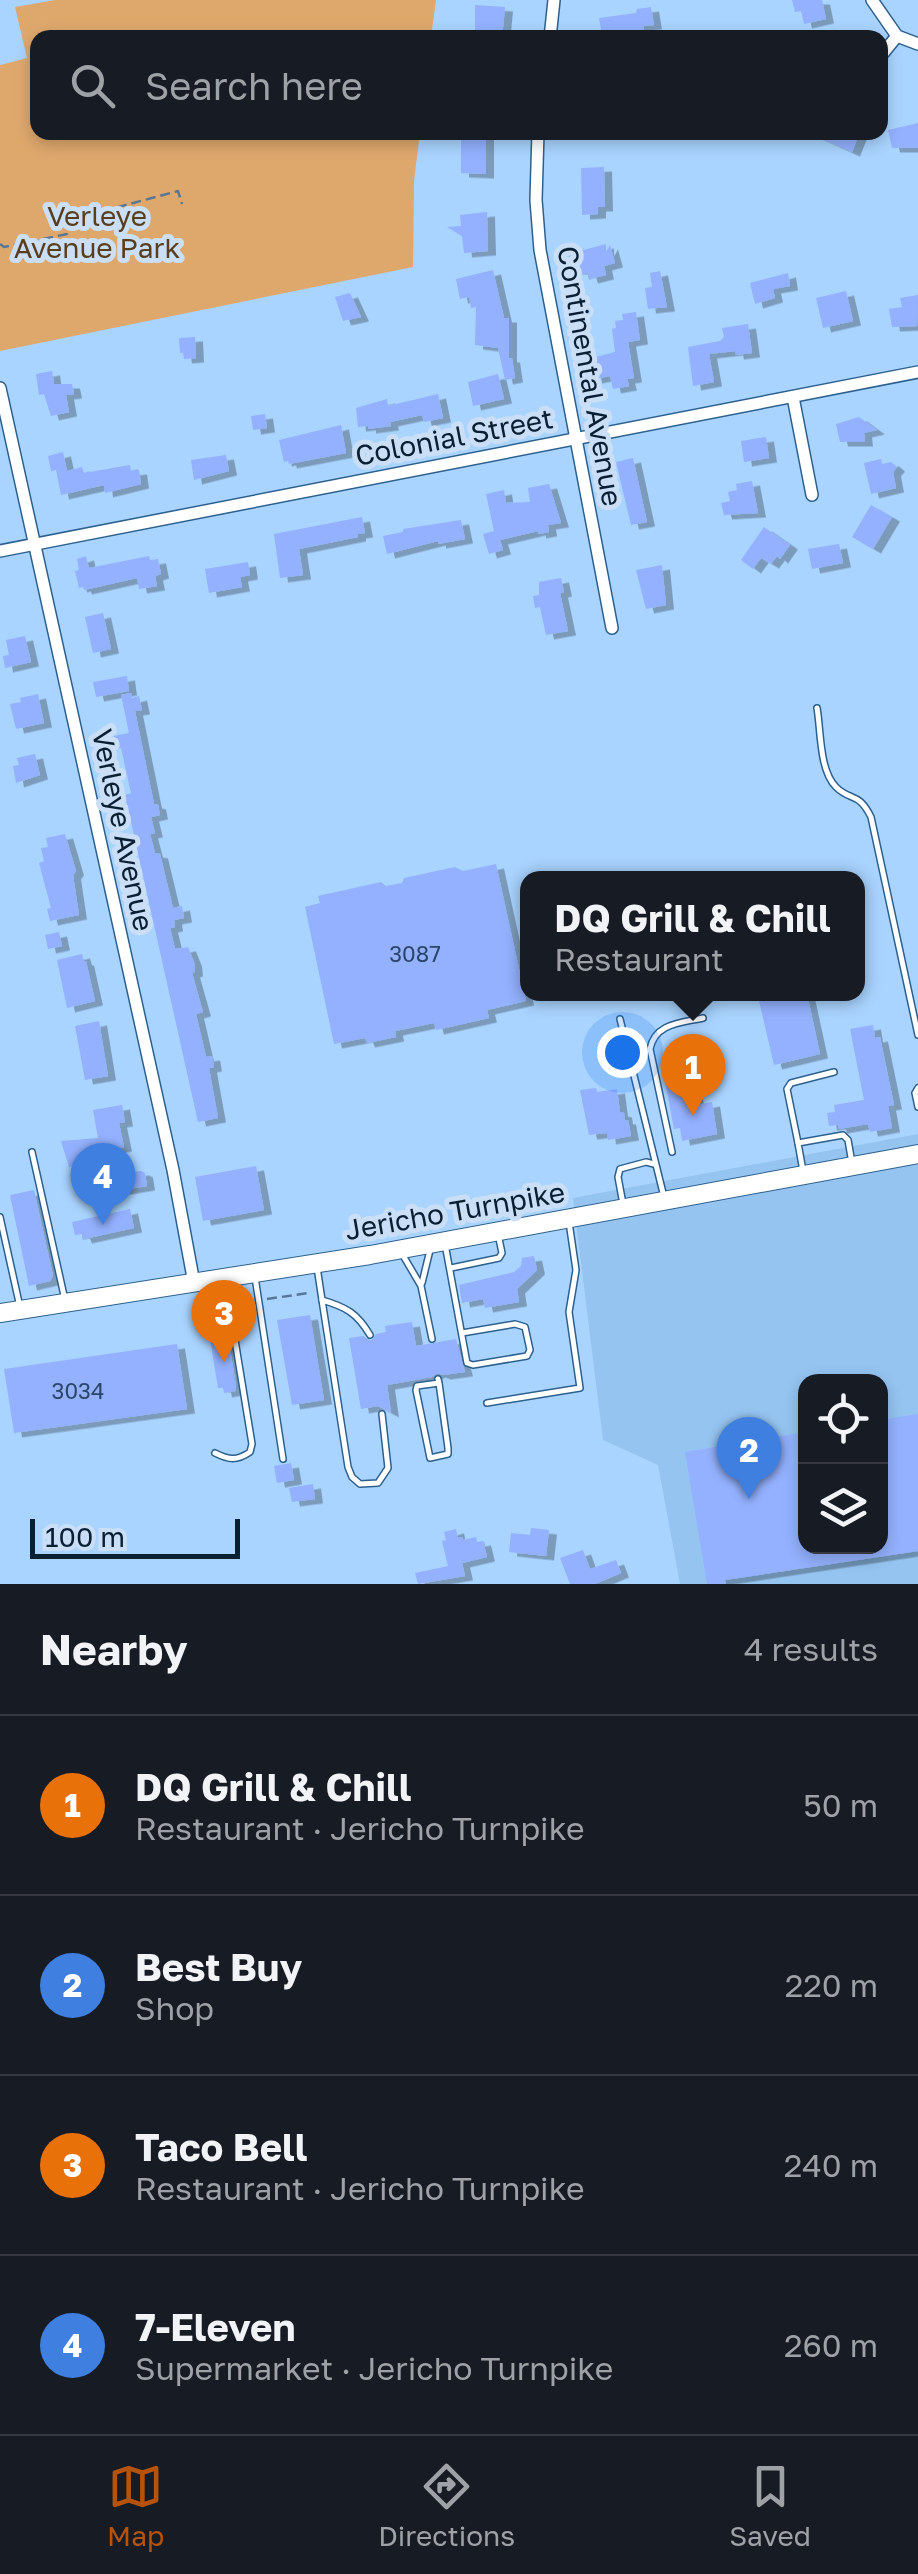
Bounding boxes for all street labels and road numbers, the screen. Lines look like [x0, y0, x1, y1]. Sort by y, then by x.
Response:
street label: Continental Avenue [551, 243, 630, 509]
street label: Colonial Street [352, 401, 556, 472]
street label: Verleye Avenue [86, 726, 161, 934]
street label: Jericho Turnpike [342, 1175, 567, 1246]

